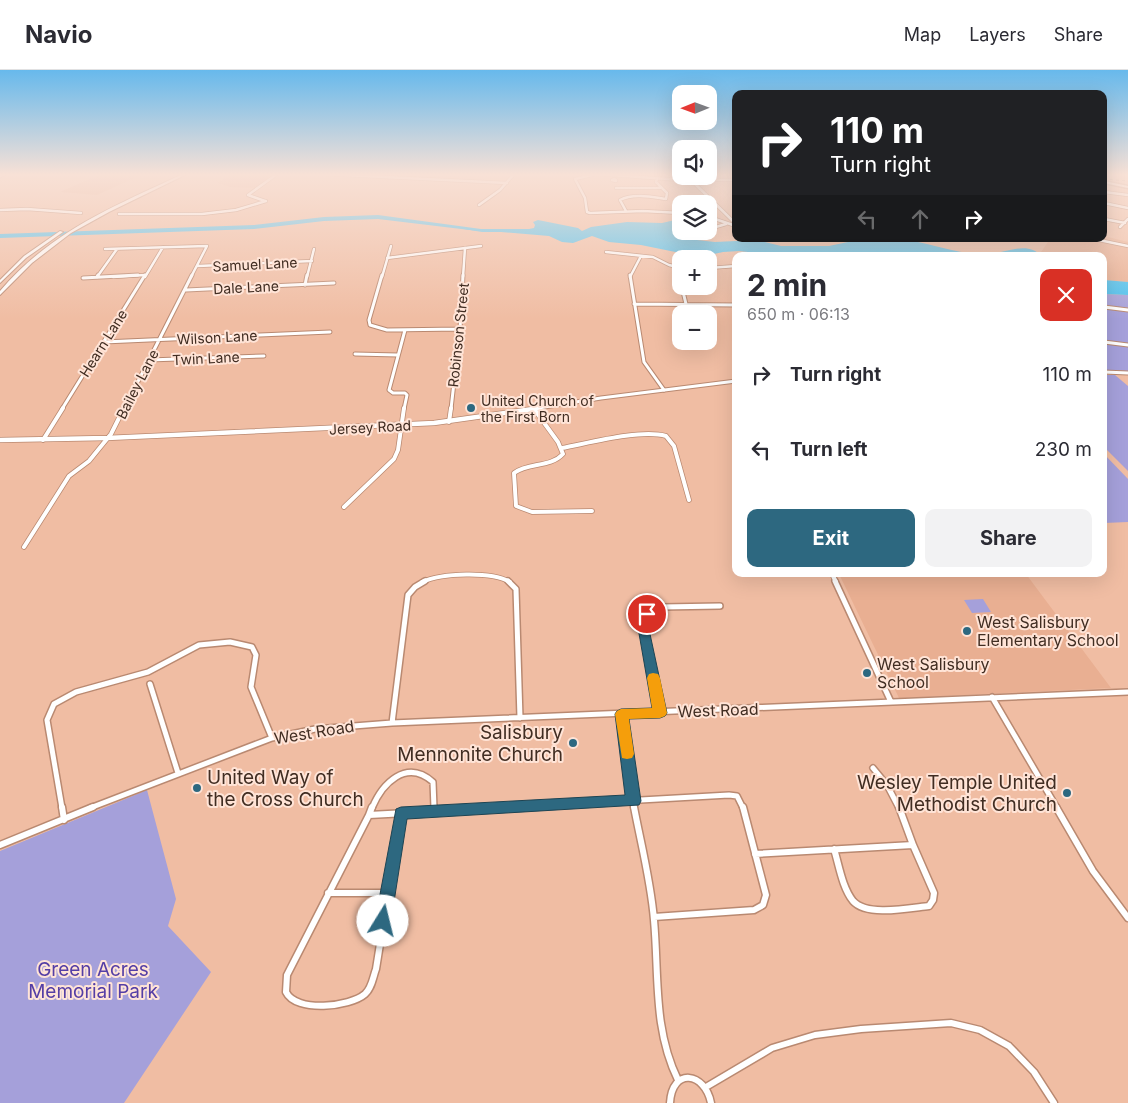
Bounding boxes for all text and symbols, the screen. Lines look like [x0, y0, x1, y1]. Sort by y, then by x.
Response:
text: Navio [25, 20, 92, 49]
text: Map [904, 24, 941, 45]
text: Layers [969, 24, 1026, 45]
text: Share [1054, 24, 1103, 45]
north arrow [672, 85, 718, 130]
map controls [672, 85, 717, 350]
text: 110 m [830, 109, 924, 151]
icon: right [747, 110, 812, 175]
button: sound [672, 140, 717, 185]
text: Turn right [830, 151, 931, 177]
button: layers [672, 195, 717, 240]
icon: left [853, 205, 881, 233]
icon: ahead [906, 205, 934, 233]
icon: right [959, 205, 987, 233]
button: + [672, 250, 717, 295]
street label: Samuel Lane [212, 253, 298, 275]
text: 2 min [747, 267, 827, 303]
button: close [1040, 269, 1092, 321]
street label: Dale Lane [213, 277, 279, 297]
street label: Robinson Street [444, 282, 472, 388]
text: 650 m · 06:13 [747, 304, 850, 324]
button: − [672, 305, 717, 350]
street label: Hearn Lane [76, 306, 130, 380]
street label: Wilson Lane [176, 326, 258, 348]
street label: Bailey Lane [112, 346, 162, 422]
street label: Twin Lane [172, 348, 240, 368]
icon: right [747, 361, 775, 389]
text: Turn right [790, 363, 881, 386]
text: 110 m [1043, 363, 1092, 386]
place label: United Church of the First Born [481, 392, 594, 425]
marker: United Church of the First Born [465, 402, 477, 414]
street label: Jersey Road [328, 416, 412, 438]
icon: left [747, 436, 775, 464]
text: Turn left [790, 438, 868, 461]
text: 230 m [1035, 438, 1092, 461]
button: Exit [747, 509, 915, 567]
button: Share [925, 509, 1092, 567]
pin [626, 593, 668, 635]
icon: arrive [633, 600, 661, 628]
place label: West Salisbury Elementary School [977, 612, 1119, 650]
marker: West Salisbury Elementary School [961, 625, 973, 637]
place label: West Salisbury School [877, 654, 989, 692]
marker: West Salisbury School [861, 667, 873, 679]
street label: West Road [677, 699, 759, 721]
street label: West Road [272, 716, 356, 748]
place label: Salisbury Mennonite Church [397, 721, 563, 766]
marker: Salisbury Mennonite Church [567, 737, 579, 749]
place label: United Way of the Cross Church [207, 766, 364, 811]
place label: Wesley Temple United Methodist Church [857, 771, 1057, 816]
marker: United Way of the Cross Church [191, 782, 203, 794]
marker: Wesley Temple United Methodist Church [1061, 787, 1073, 799]
position arrow [356, 894, 408, 946]
park label: Green Acres Memorial Park [28, 958, 158, 1003]

